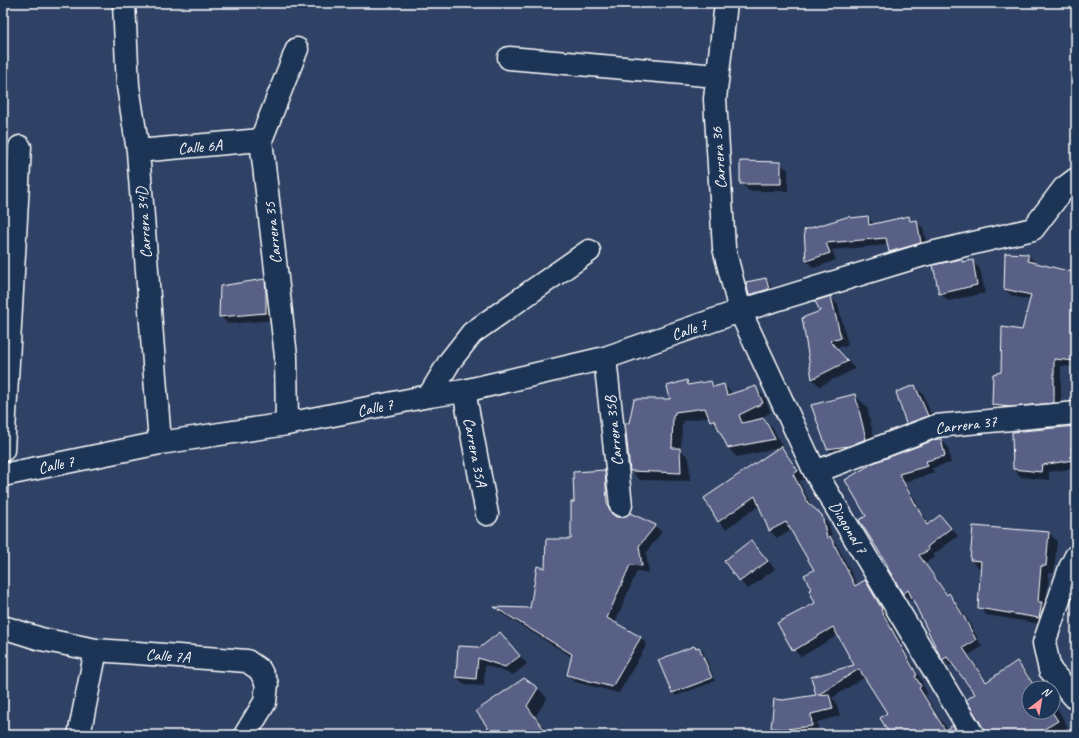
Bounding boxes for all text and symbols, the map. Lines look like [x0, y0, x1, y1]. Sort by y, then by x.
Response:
street label: Carrera 36 [707, 126, 731, 189]
street label: Calle 6A [177, 135, 224, 159]
street label: Carrera 34D [131, 185, 156, 259]
street label: Carrera 35 [260, 200, 286, 265]
street label: Calle 7 [669, 314, 710, 345]
street label: Carrera 35B [600, 393, 628, 467]
street label: Calle 7 [355, 394, 396, 422]
street label: Carrera 37 [934, 411, 999, 439]
street label: Carrera 35A [459, 416, 492, 489]
street label: Calle 7 [36, 451, 77, 479]
street label: Diagonal 7 [825, 497, 872, 558]
street label: Calle 7A [145, 644, 192, 668]
north arrow [1021, 680, 1061, 720]
text: N [1040, 684, 1055, 700]

